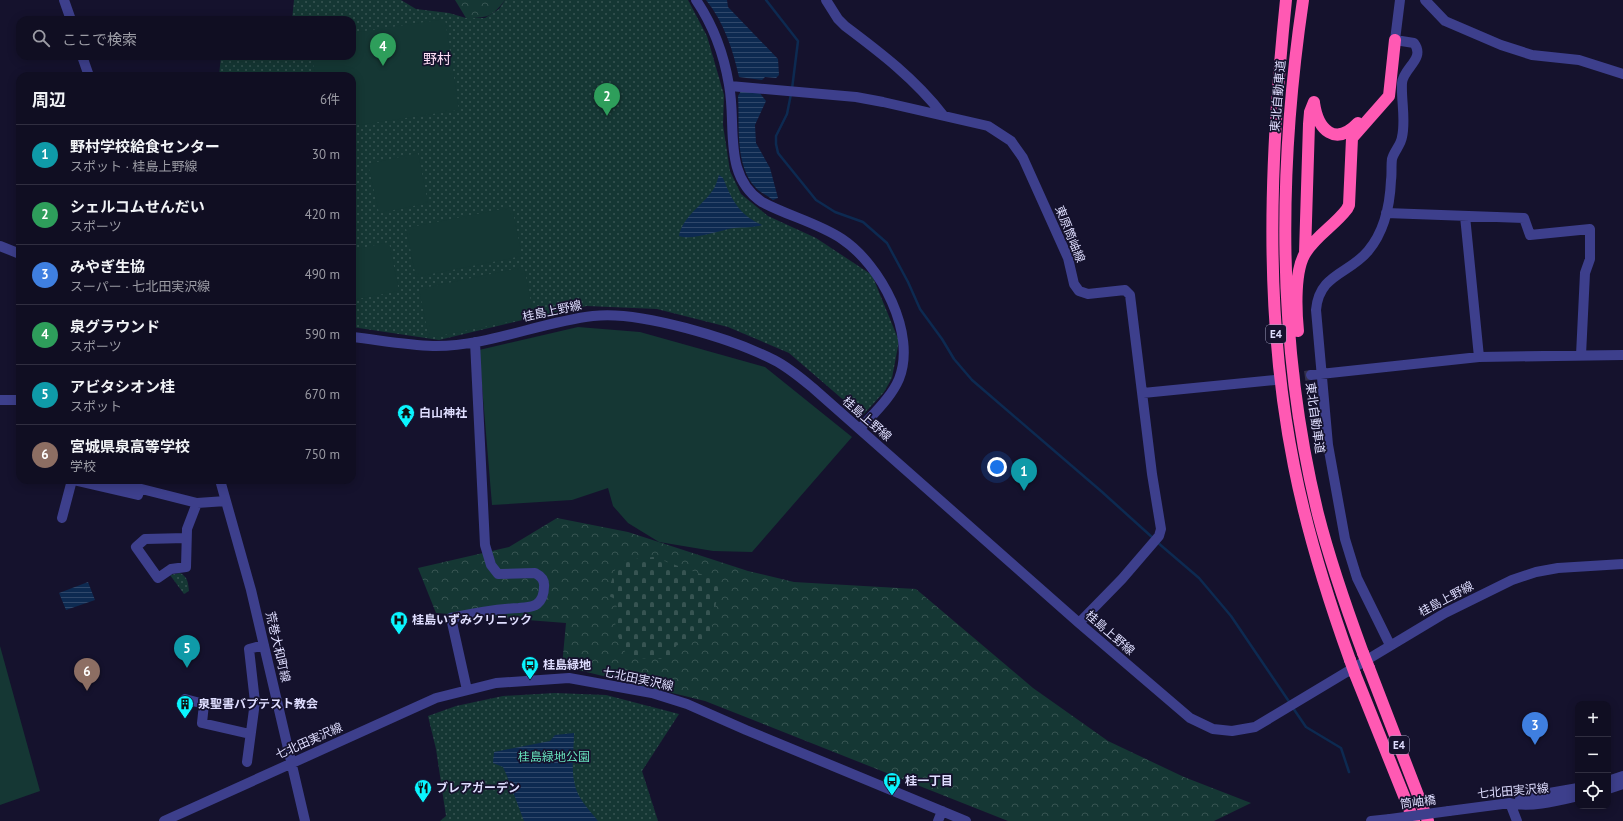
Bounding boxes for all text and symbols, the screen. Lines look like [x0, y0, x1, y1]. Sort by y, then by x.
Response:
search box [16, 16, 356, 60]
icon: search [30, 27, 52, 49]
text: ここで検索 [62, 30, 137, 49]
pin: 4 [370, 33, 396, 66]
district label: 野村 [423, 50, 451, 68]
street label: 東北自動車道 [1267, 59, 1288, 132]
pin: 2 [594, 83, 620, 116]
text: 周辺 [32, 89, 66, 111]
text: 6件 [320, 91, 340, 108]
text: 野村学校給食センター [70, 137, 220, 156]
text: 1 [41, 146, 49, 163]
text: 30 m [312, 146, 340, 163]
text: スポット · 桂島上野線 [70, 158, 197, 175]
text: シェルコムせんだい [70, 197, 205, 216]
street label: 東原筒岫線 [1052, 203, 1089, 264]
text: 2 [41, 206, 49, 223]
text: 420 m [305, 206, 340, 223]
text: スポーツ [70, 218, 122, 235]
text: みやぎ生協 [70, 257, 145, 276]
text: 3 [41, 266, 49, 283]
text: 490 m [305, 266, 340, 283]
text: スーパー · 七北田実沢線 [70, 278, 210, 295]
street label: 桂島上野線 [521, 297, 583, 324]
text: 泉グラウンド [70, 317, 160, 336]
road number: E4 [1266, 325, 1286, 343]
text: 4 [41, 326, 49, 343]
text: 590 m [305, 326, 340, 343]
text: スポーツ [70, 338, 122, 355]
text: アビタシオン桂 [70, 377, 175, 396]
street label: 東北自動車道 [1303, 381, 1328, 455]
text: 5 [41, 386, 49, 403]
text: 670 m [305, 386, 340, 403]
street label: 桂島上野線 [840, 393, 895, 444]
text: スポット [70, 398, 122, 415]
temple icon: 白山神社 [396, 403, 416, 428]
place label: 白山神社 [419, 405, 467, 420]
text: 宮城県泉高等学校 [70, 437, 190, 456]
text: 6 [41, 446, 49, 463]
text: 750 m [305, 446, 340, 463]
your location [987, 457, 1007, 477]
text: 学校 [70, 458, 96, 475]
pin: 1 [1011, 458, 1037, 491]
street label: 桂島上野線 [1416, 578, 1476, 619]
street label: 桂島上野線 [1083, 607, 1138, 658]
street label: 荒巻大和町線 [263, 610, 294, 684]
hospital icon: 桂島いずみクリニック [389, 610, 409, 635]
place label: 桂島いずみクリニック [412, 612, 532, 627]
pin: 5 [174, 635, 200, 668]
bus stop icon: 桂島緑地 [520, 655, 540, 680]
place label: 桂島緑地 [543, 657, 591, 672]
pin: 6 [74, 658, 100, 691]
street label: 七北田実沢線 [601, 664, 675, 693]
building icon: 泉聖書バプテスト教会 [175, 694, 195, 719]
place label: 泉聖書バプテスト教会 [198, 696, 318, 711]
map controls [1575, 701, 1611, 809]
button: + [1575, 701, 1611, 737]
pin: 3 [1522, 712, 1548, 745]
street label: 七北田実沢線 [273, 719, 345, 762]
road number: E4 [1389, 736, 1409, 754]
button: − [1575, 737, 1611, 773]
park label: 桂島緑地公園 [518, 749, 590, 764]
bus stop icon: 桂一丁目 [882, 771, 902, 796]
place label: 桂一丁目 [905, 773, 953, 788]
button: locate [1575, 773, 1611, 809]
restaurant icon: ブレアガーデン [413, 778, 433, 803]
place label: ブレアガーデン [436, 780, 520, 795]
street label: 七北田実沢線 [1476, 780, 1549, 801]
street label: 筒岫橋 [1399, 792, 1437, 811]

